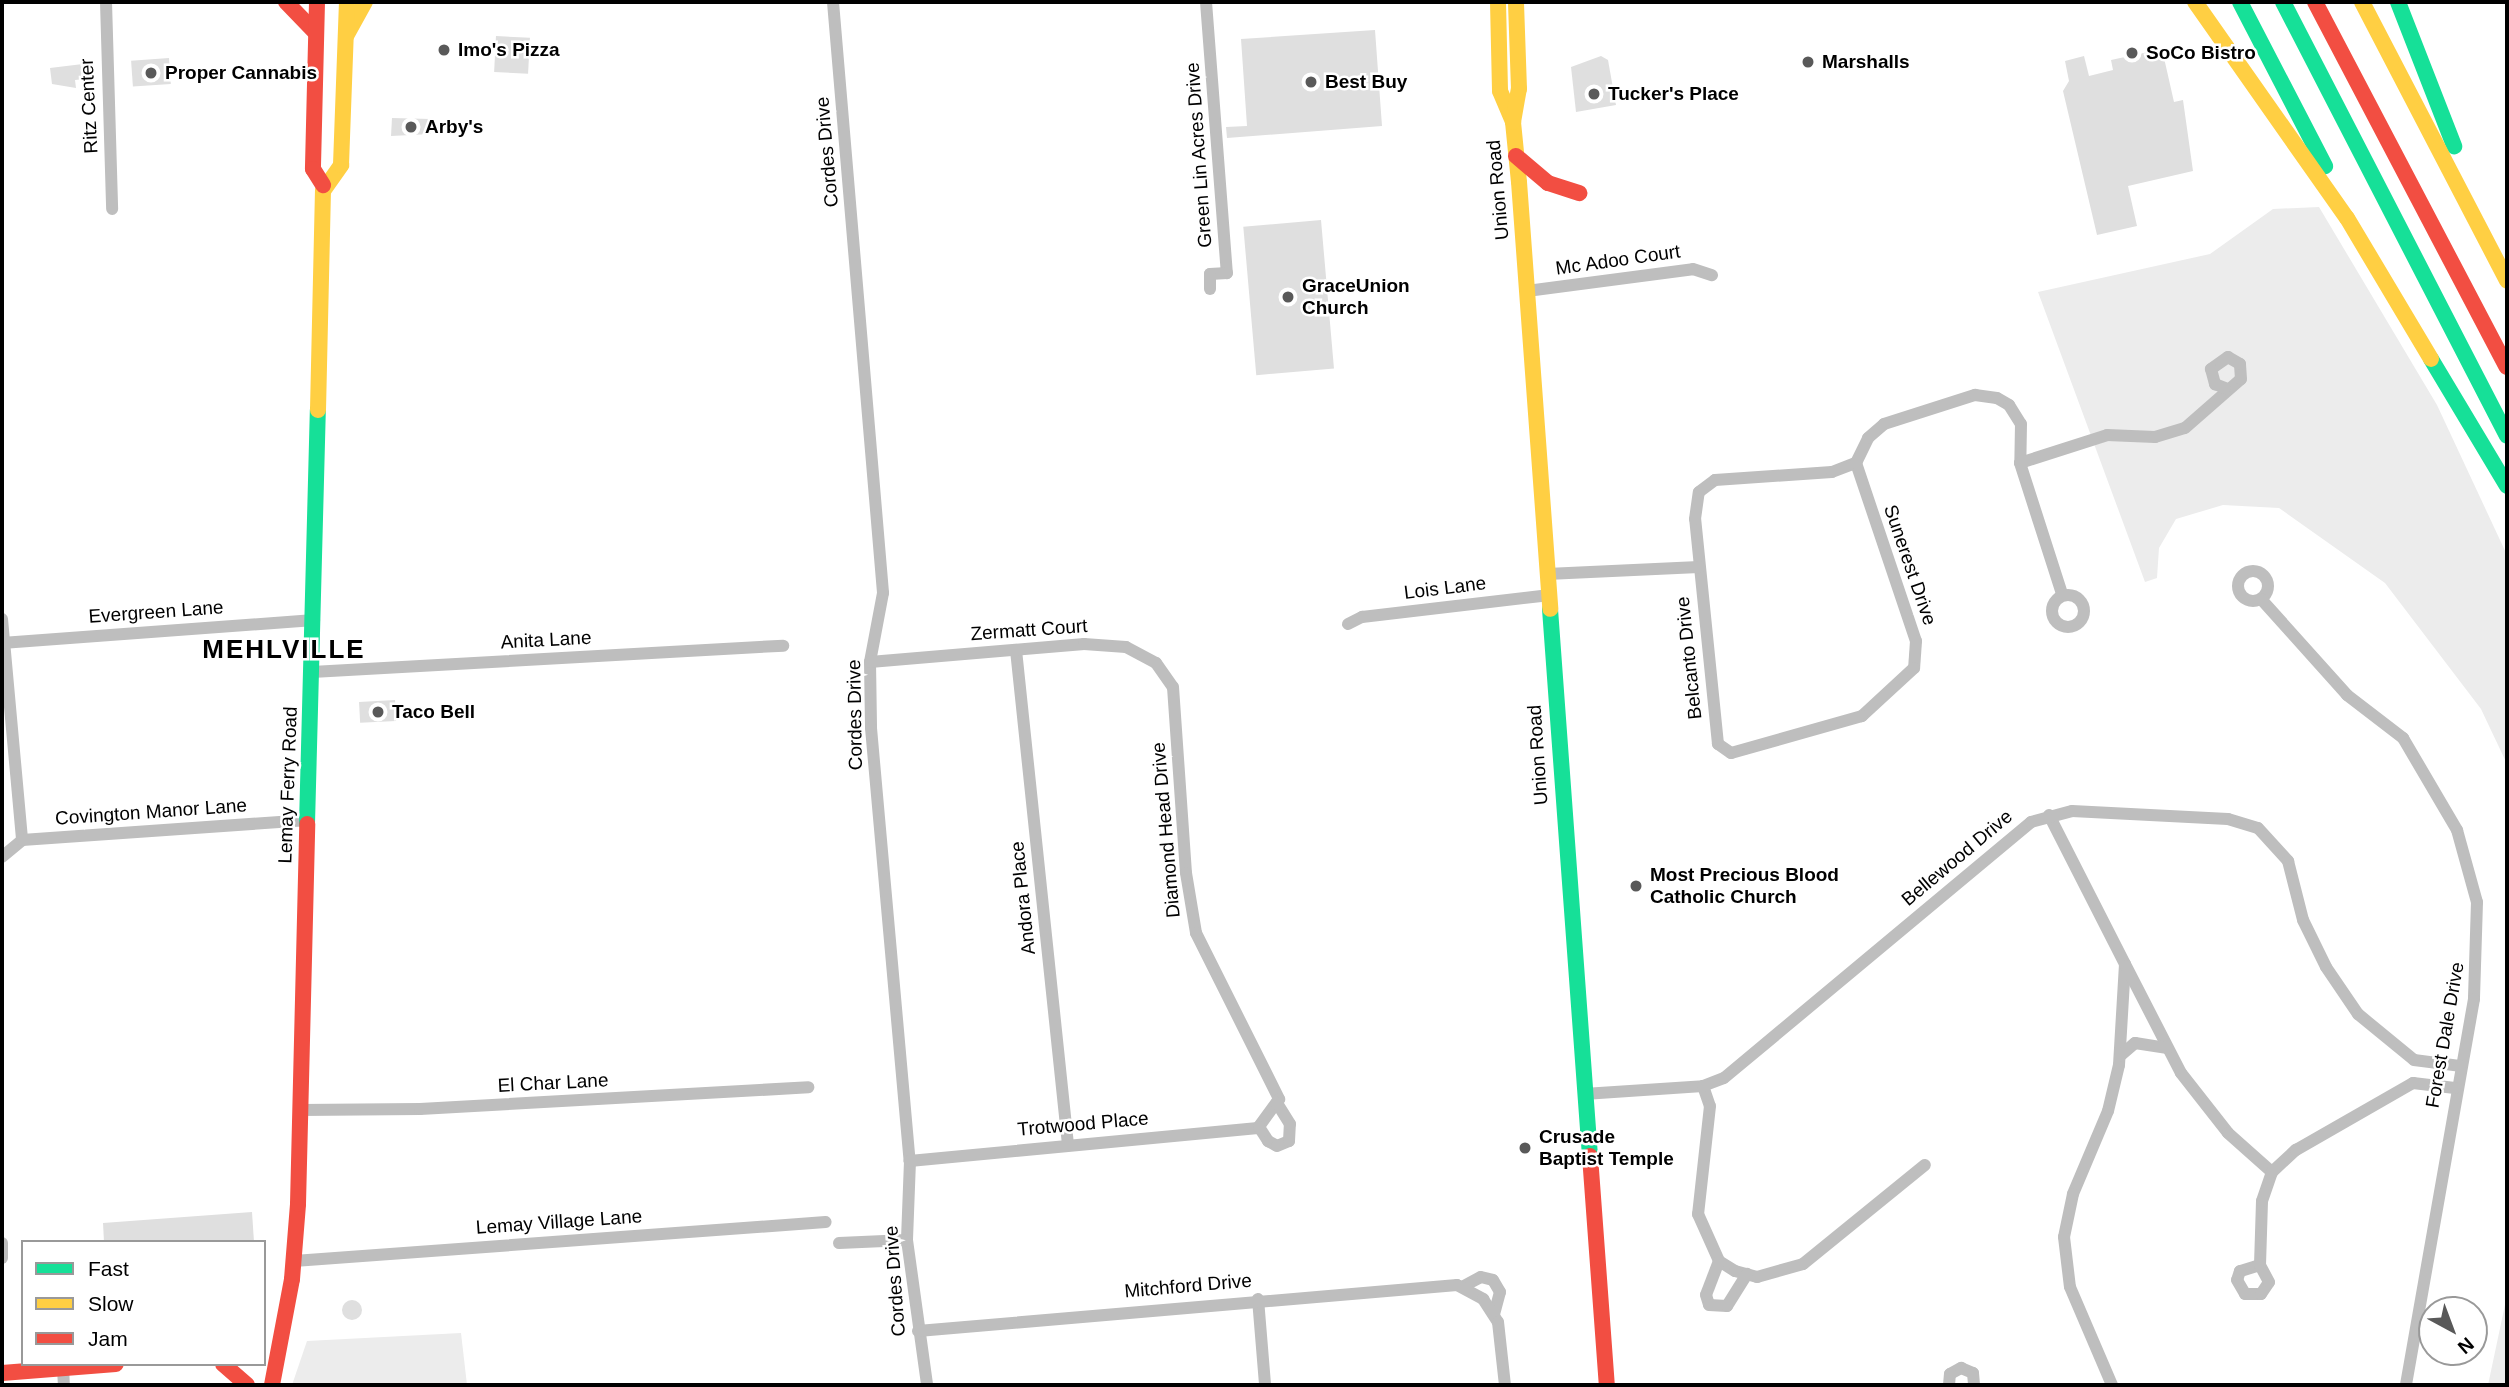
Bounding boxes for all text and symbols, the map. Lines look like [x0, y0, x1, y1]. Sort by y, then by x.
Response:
place label: Imo's Pizza [458, 39, 560, 61]
marker: Imo's Pizza [436, 42, 452, 58]
place label: SoCo Bistro [2146, 42, 2256, 64]
marker: SoCo Bistro [2124, 45, 2140, 61]
place label: Marshalls [1822, 51, 1910, 73]
marker: Marshalls [1800, 54, 1816, 70]
street label: Ritz Center [75, 58, 103, 154]
street label: Green Lin Acres Drive [1181, 61, 1217, 249]
place label: Proper Cannabis [165, 62, 317, 84]
marker: Proper Cannabis [143, 65, 159, 81]
place label: Best Buy [1325, 71, 1407, 93]
marker: Best Buy [1303, 74, 1319, 90]
place label: Tucker's Place [1608, 83, 1739, 105]
marker: Tucker's Place [1586, 86, 1602, 102]
street label: Cordes Drive [811, 96, 843, 208]
place label: Arby's [425, 116, 483, 138]
marker: Arby's [403, 119, 419, 135]
street label: Union Road [1482, 139, 1514, 241]
street label: Mc Adoo Court [1554, 240, 1682, 280]
place label: GraceUnion Church [1302, 275, 1410, 319]
marker: GraceUnion Church [1280, 289, 1296, 305]
street label: Sunerest Drive [1879, 502, 1941, 628]
street label: Lois Lane [1403, 572, 1487, 604]
street label: Belcanto Drive [1671, 595, 1707, 721]
street label: Evergreen Lane [88, 596, 224, 628]
street label: Zermatt Court [970, 615, 1088, 645]
street label: Anita Lane [500, 626, 592, 654]
district label: MEHLVILLE [203, 634, 365, 666]
street label: Cordes Drive [843, 659, 867, 771]
place label: Taco Bell [392, 701, 475, 723]
marker: Taco Bell [370, 704, 386, 720]
street label: Union Road [1523, 704, 1553, 806]
street label: Lemay Ferry Road [274, 706, 302, 864]
street label: Diamond Head Drive [1147, 741, 1185, 919]
street label: Covington Manor Lane [54, 794, 248, 830]
street label: Bellewood Drive [1897, 805, 2017, 911]
street label: Andora Place [1006, 840, 1040, 956]
place label: Most Precious Blood Catholic Church [1650, 864, 1839, 908]
marker: Most Precious Blood Catholic Church [1628, 878, 1644, 894]
street label: Forest Dale Drive [2421, 960, 2469, 1110]
street label: El Char Lane [497, 1069, 609, 1097]
street label: Trotwood Place [1017, 1107, 1149, 1141]
place label: Crusade Baptist Temple [1539, 1126, 1674, 1170]
marker: Crusade Baptist Temple [1517, 1140, 1533, 1156]
street label: Lemay Village Lane [475, 1205, 643, 1239]
street label: Cordes Drive [880, 1225, 910, 1337]
legend [21, 1240, 266, 1366]
text: Fast [88, 1257, 129, 1280]
street label: Mitchford Drive [1123, 1269, 1253, 1303]
text: Slow [88, 1292, 134, 1315]
north arrow [2418, 1296, 2488, 1366]
text: Jam [88, 1327, 128, 1350]
text: N [2454, 1333, 2478, 1358]

